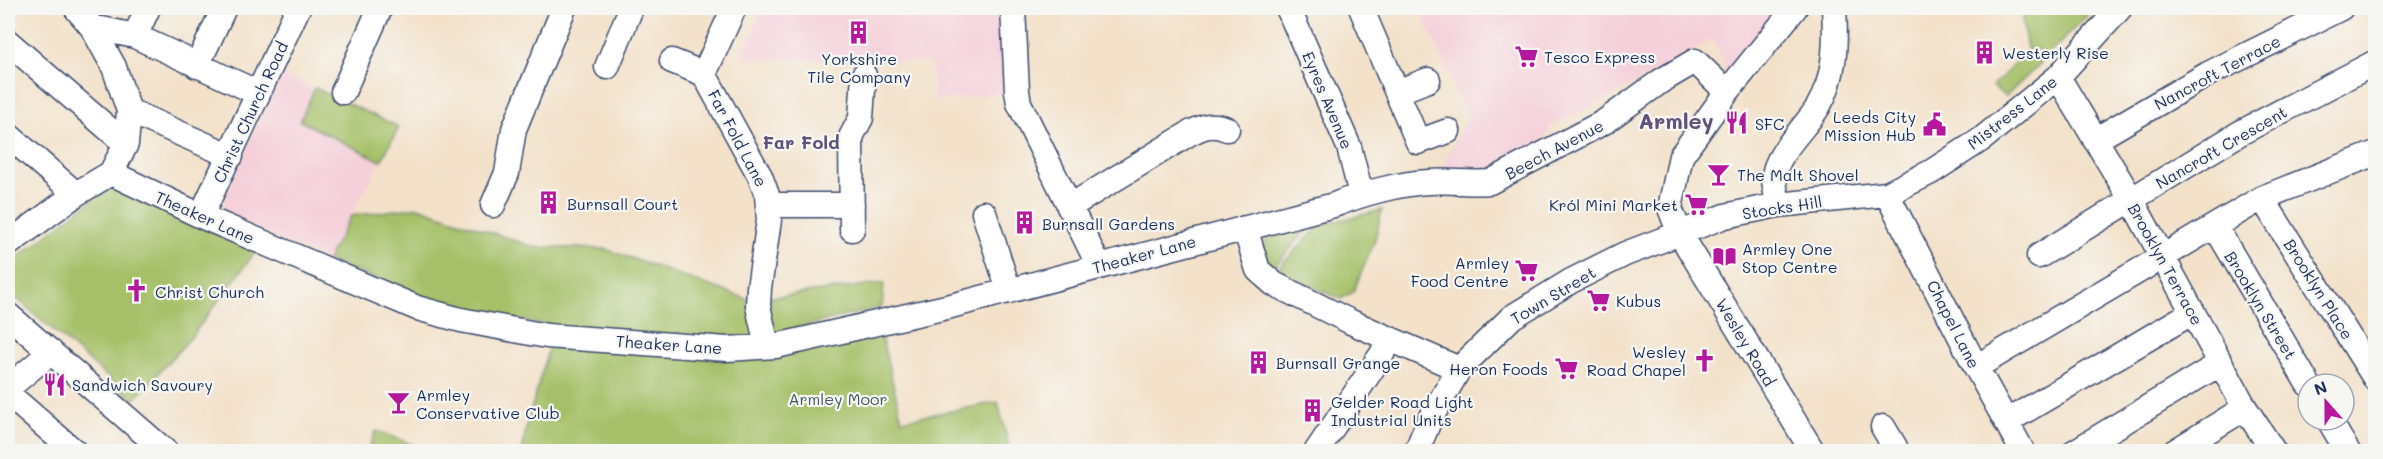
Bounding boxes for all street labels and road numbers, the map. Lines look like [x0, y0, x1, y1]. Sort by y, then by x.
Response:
street label: Nancroft Terrace [2150, 30, 2284, 114]
street label: Christ Church Road [208, 38, 292, 186]
street label: Eyres Avenue [1298, 48, 1358, 152]
street label: Mistress Lane [1963, 70, 2061, 154]
street label: Far Fold Lane [704, 86, 772, 190]
street label: Nancroft Crescent [2152, 101, 2290, 193]
street label: Beech Avenue [1501, 114, 1607, 184]
street label: Theaker Lane [152, 186, 258, 248]
street label: Stocks Hill [1741, 190, 1823, 224]
street label: Brooklyn Terrace [2124, 199, 2208, 329]
street label: Theaker Lane [1090, 230, 1198, 278]
street label: Brooklyn Place [2280, 235, 2358, 343]
street label: Brooklyn Street [2220, 247, 2302, 363]
street label: Town Street [1507, 261, 1599, 329]
street label: Chapel Lane [1923, 276, 1985, 372]
street label: Wesley Road [1712, 294, 1780, 390]
street label: Theaker Lane [615, 330, 723, 358]

